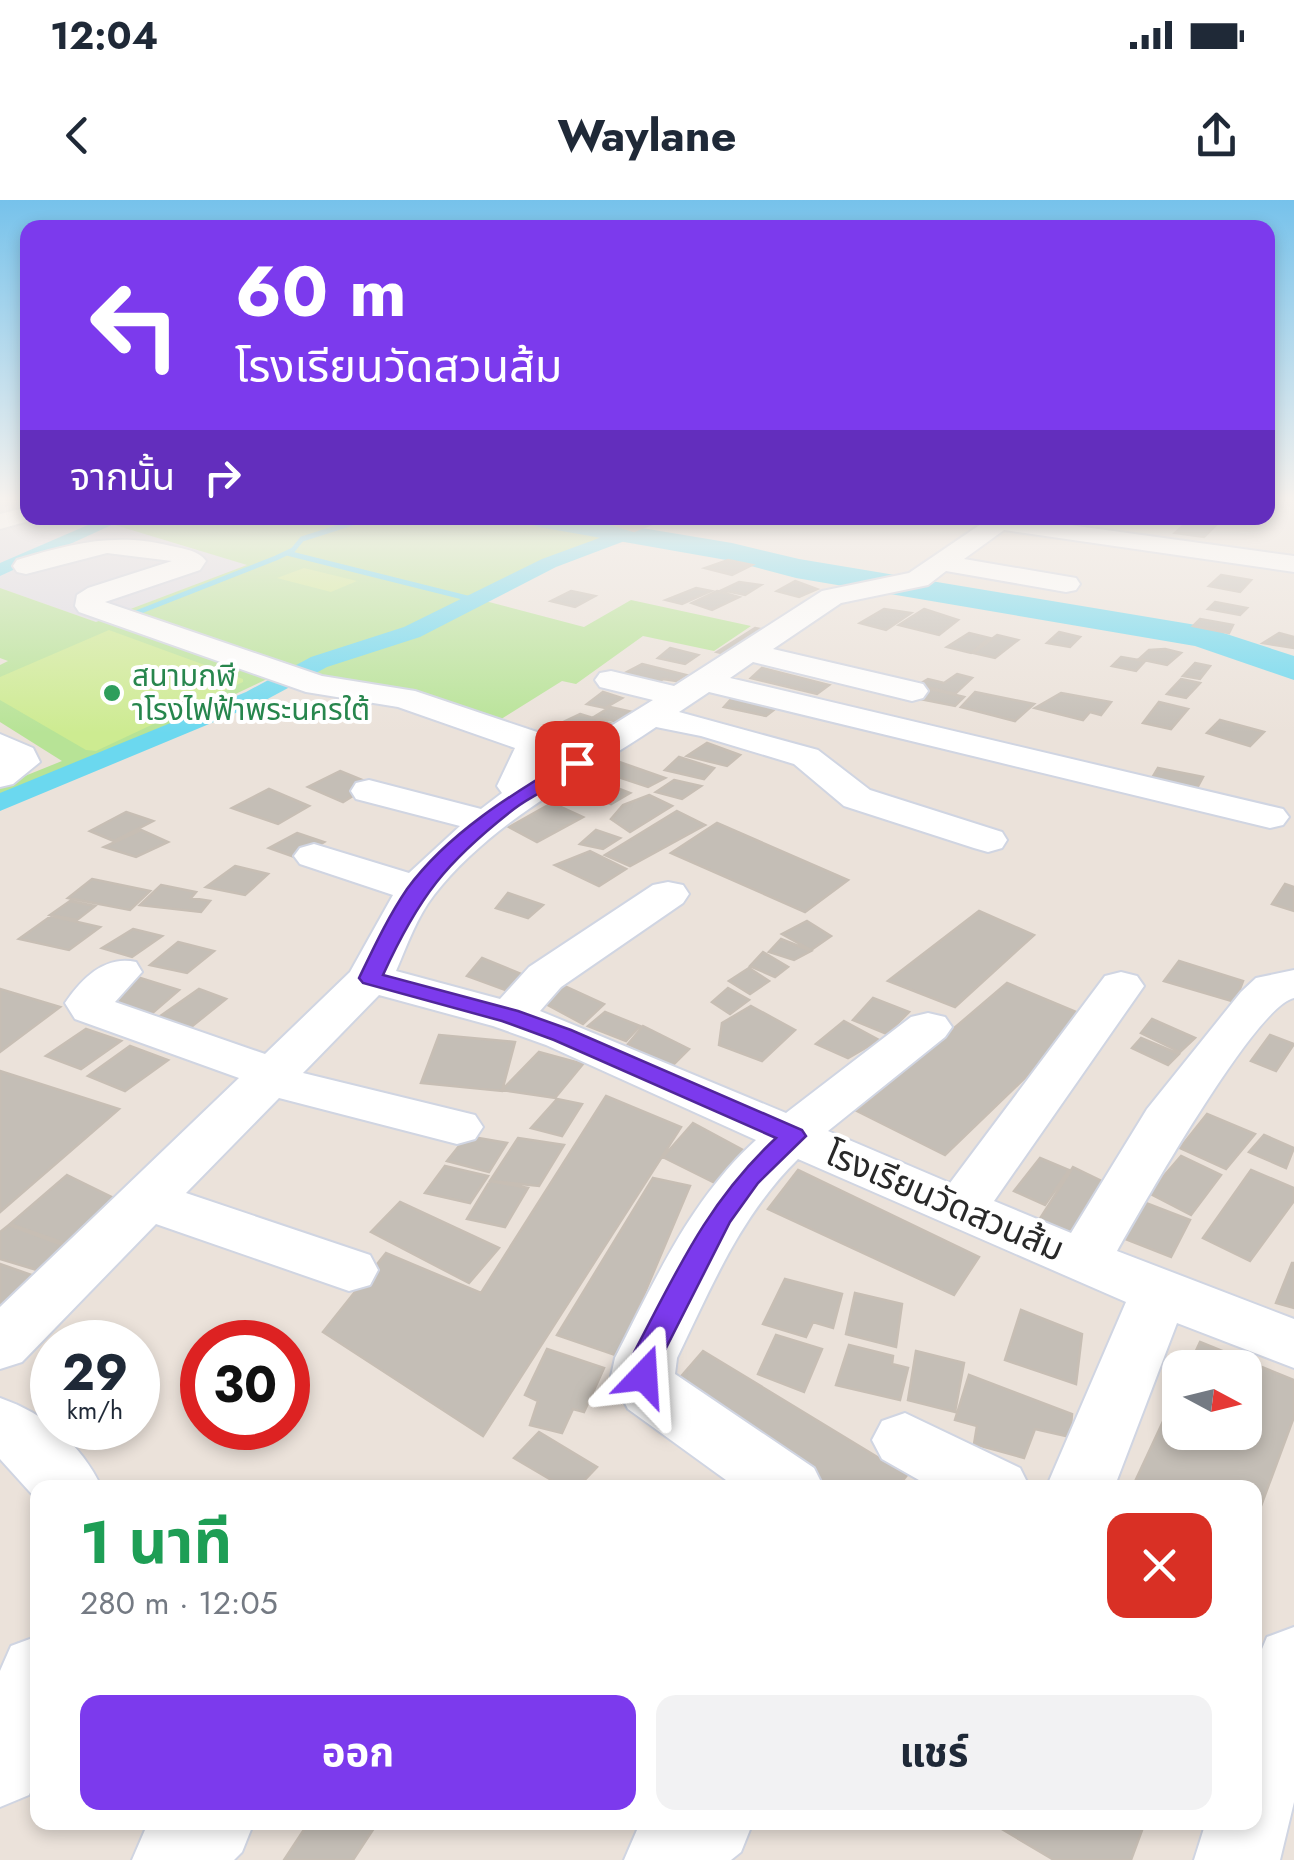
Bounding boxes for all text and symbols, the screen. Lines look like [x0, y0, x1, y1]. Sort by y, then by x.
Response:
text: 12:04 [50, 8, 158, 63]
text: Waylane [558, 103, 736, 168]
icon: back [50, 108, 105, 163]
icon: share [1189, 108, 1244, 163]
text: 60 m [235, 241, 407, 342]
icon: left [70, 260, 200, 390]
text: โรงเรียนวัดสวนส้ม [235, 334, 562, 399]
text: จากนั้น [70, 449, 175, 504]
icon: right [195, 450, 250, 505]
place label: สนามกฬี าโรงไฟฟ้าพระนครใต้ [132, 654, 370, 731]
marker: สนามกฬี าโรงไฟฟ้าพระนครใต้ [101, 682, 123, 704]
pin [535, 721, 620, 806]
icon: arrive [550, 736, 605, 791]
street label: โรงเรียนวัดสวนส้ม [818, 1128, 1072, 1274]
speed limit sign: 30 [180, 1320, 310, 1450]
position arrow [592, 1324, 696, 1428]
text: 29 [62, 1336, 128, 1409]
north arrow [1162, 1350, 1262, 1450]
map controls [1162, 1350, 1262, 1450]
text: km/h [67, 1392, 123, 1428]
text: 1 นาที [80, 1499, 232, 1586]
button: close [1107, 1513, 1212, 1618]
text: 280 m · 12:05 [80, 1580, 278, 1626]
button: ออก [80, 1695, 636, 1810]
button: แชร์ [656, 1695, 1212, 1810]

